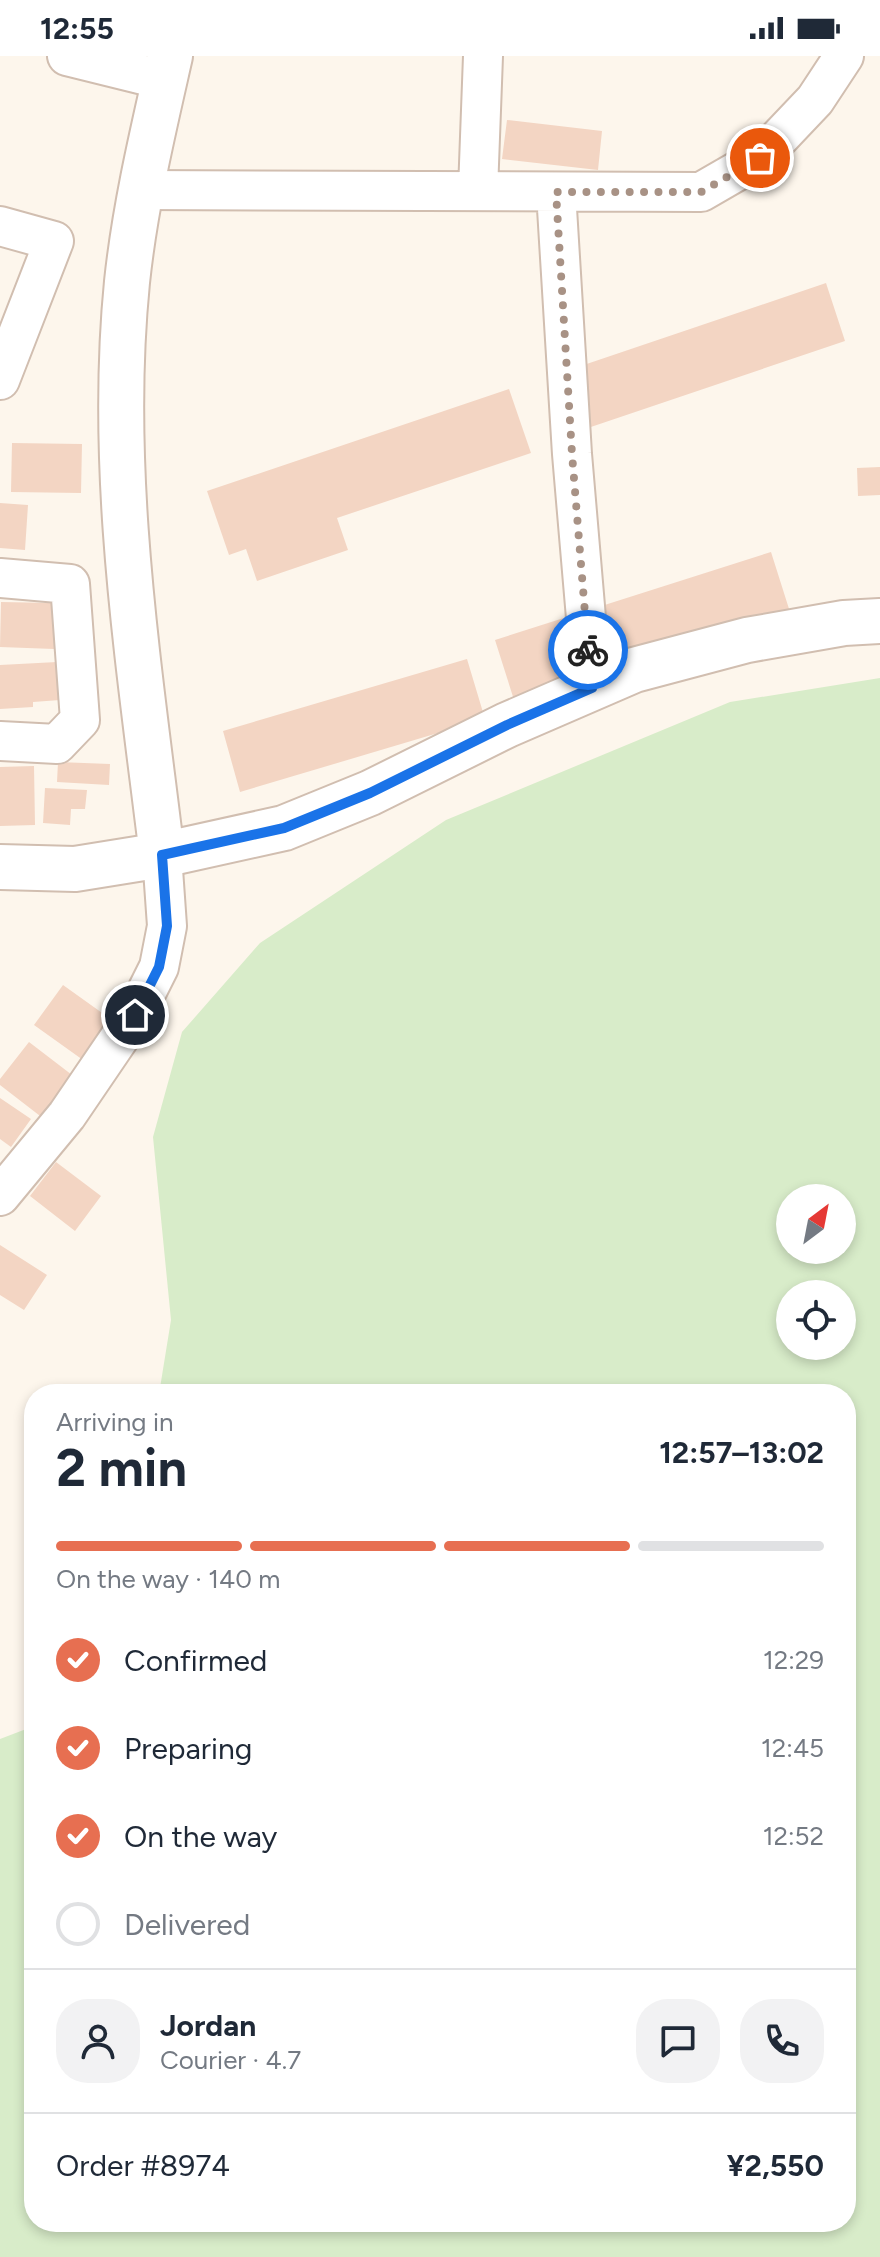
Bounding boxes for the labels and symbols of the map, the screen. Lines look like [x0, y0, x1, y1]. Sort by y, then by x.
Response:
pin [726, 124, 794, 192]
courier [548, 610, 628, 690]
pin [101, 981, 169, 1049]
north arrow [776, 1184, 856, 1264]

